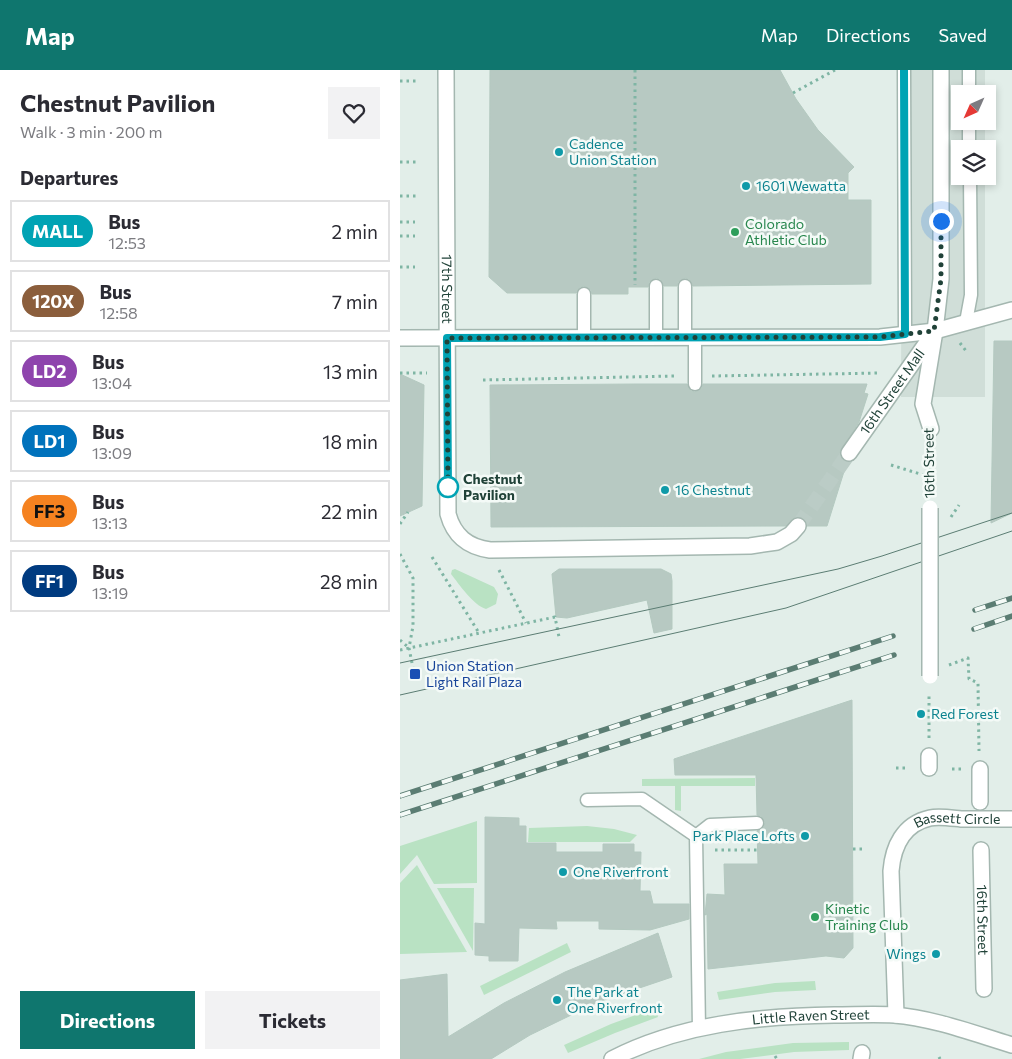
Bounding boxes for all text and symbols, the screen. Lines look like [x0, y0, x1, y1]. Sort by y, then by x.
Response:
text: Map [25, 21, 75, 50]
text: Map [761, 24, 798, 46]
text: Directions [826, 24, 910, 46]
text: Saved [938, 24, 987, 46]
north arrow [951, 85, 996, 130]
map controls [951, 85, 996, 185]
button: heart [328, 87, 380, 139]
text: Chestnut Pavilion [20, 88, 215, 117]
text: Walk · 3 min · 200 m [20, 122, 163, 141]
place label: Cadence Union Station [569, 135, 657, 168]
button: layers [951, 140, 996, 185]
marker: Cadence Union Station [553, 146, 565, 158]
text: Departures [20, 166, 118, 189]
place label: 1601 Wewatta [756, 177, 846, 194]
marker: 1601 Wewatta [740, 180, 752, 192]
your location [929, 209, 954, 234]
text: Bus [108, 210, 140, 233]
place label: Colorado Athletic Club [745, 215, 827, 248]
text: MALL [32, 220, 83, 242]
text: 2 min [331, 220, 378, 243]
marker: Colorado Athletic Club [729, 226, 741, 238]
text: 12:53 [108, 233, 146, 252]
street label: 17th Street [439, 254, 456, 324]
text: Bus [99, 280, 132, 303]
text: 120X [32, 290, 74, 312]
text: 7 min [332, 290, 378, 313]
text: 12:58 [99, 303, 138, 322]
street label: 16th Street Mall [856, 345, 928, 438]
text: Bus [92, 350, 124, 373]
text: LD2 [33, 360, 66, 382]
text: 13 min [323, 360, 378, 383]
text: 13:04 [92, 373, 132, 392]
text: Bus [92, 420, 124, 443]
street label: 16th Street [919, 427, 938, 498]
text: LD1 [34, 430, 65, 452]
text: 18 min [322, 430, 378, 453]
text: 13:09 [92, 443, 132, 462]
place label: Chestnut Pavilion [463, 470, 522, 503]
marker: Chestnut Pavilion [437, 476, 459, 498]
place label: 16 Chestnut [675, 481, 751, 498]
marker: 16 Chestnut [659, 484, 671, 496]
text: Bus [92, 490, 124, 513]
text: FF3 [34, 500, 65, 522]
text: 22 min [321, 500, 378, 523]
text: 13:13 [92, 513, 128, 532]
text: Bus [92, 560, 124, 583]
text: FF1 [35, 570, 64, 592]
text: 28 min [320, 570, 378, 593]
text: 13:19 [92, 583, 128, 602]
place label: Union Station Light Rail Plaza [426, 657, 522, 690]
marker: Union Station Light Rail Plaza [408, 667, 422, 681]
place label: Red Forest [931, 705, 999, 722]
marker: Red Forest [915, 708, 927, 720]
street label: Bassett Circle [911, 808, 1000, 831]
place label: Park Place Lofts [692, 827, 795, 844]
marker: Park Place Lofts [799, 830, 811, 842]
place label: One Riverfront [573, 863, 669, 880]
marker: One Riverfront [557, 866, 569, 878]
street label: 16th Street [974, 885, 992, 956]
place label: Kinetic Training Club [825, 900, 908, 933]
marker: Kinetic Training Club [809, 911, 821, 923]
place label: Wings [886, 945, 926, 962]
marker: Wings [930, 948, 942, 960]
place label: The Park at One Riverfront [567, 983, 663, 1016]
button: Directions [20, 991, 195, 1049]
button: Tickets [205, 991, 380, 1049]
marker: The Park at One Riverfront [551, 994, 563, 1006]
street label: Little Raven Street [751, 1006, 870, 1028]

